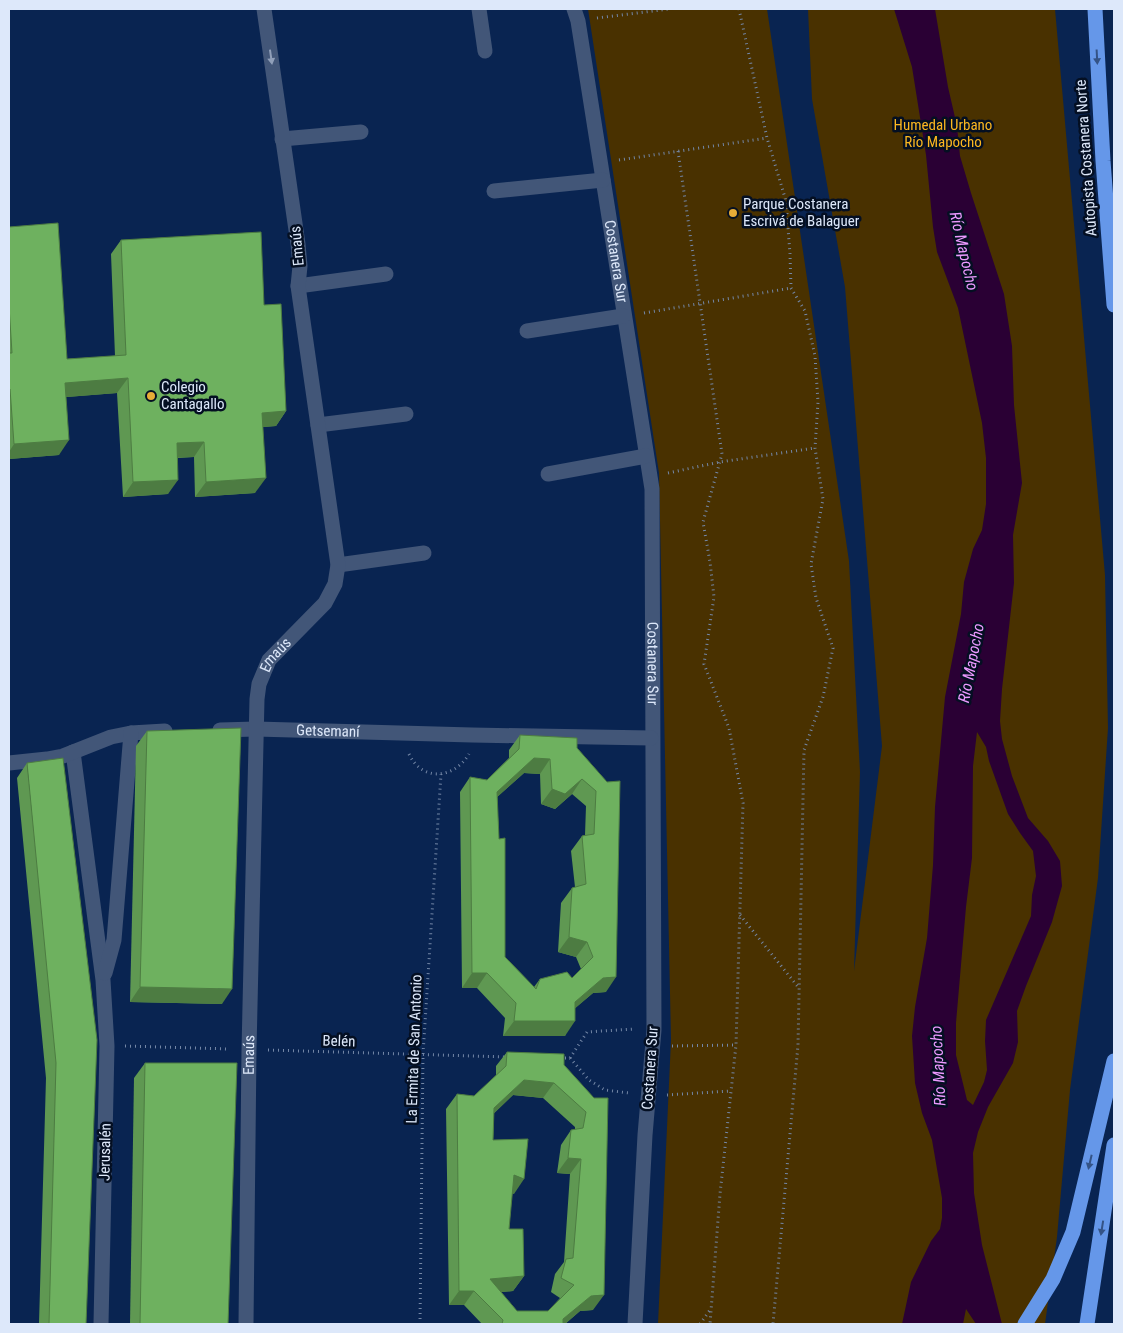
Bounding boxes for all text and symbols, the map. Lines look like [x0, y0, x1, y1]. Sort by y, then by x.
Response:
one-way arrow [267, 49, 275, 65]
one-way arrow [1094, 50, 1102, 66]
street label: Autopista Costanera Norte [1072, 79, 1100, 237]
park label: Humedal Urbano Río Mapocho [894, 116, 992, 151]
place label: Parque Costanera Escrivá de Balaguer [743, 195, 860, 230]
marker: Parque Costanera Escrivá de Balaguer [727, 207, 739, 219]
water label: Río Mapocho [946, 210, 982, 293]
street label: Costanera Sur [601, 219, 631, 304]
street label: Emaús [286, 225, 308, 267]
place label: Colegio Cantagallo [161, 378, 225, 413]
marker: Colegio Cantagallo [145, 390, 157, 402]
street label: Costanera Sur [643, 622, 662, 706]
water label: Río Mapocho [954, 622, 988, 704]
street label: Emaús [256, 634, 295, 675]
street label: Getsemaní [296, 721, 361, 741]
street label: La Ermita de San Antonio [402, 974, 426, 1124]
street label: Costanera Sur [638, 1025, 662, 1110]
water label: Río Mapocho [926, 1025, 950, 1107]
street label: Belén [322, 1031, 356, 1051]
street label: Emaús [240, 1035, 258, 1075]
street label: Jerusalén [95, 1123, 115, 1181]
one-way arrow [1086, 1154, 1094, 1169]
one-way arrow [1097, 1220, 1105, 1236]

